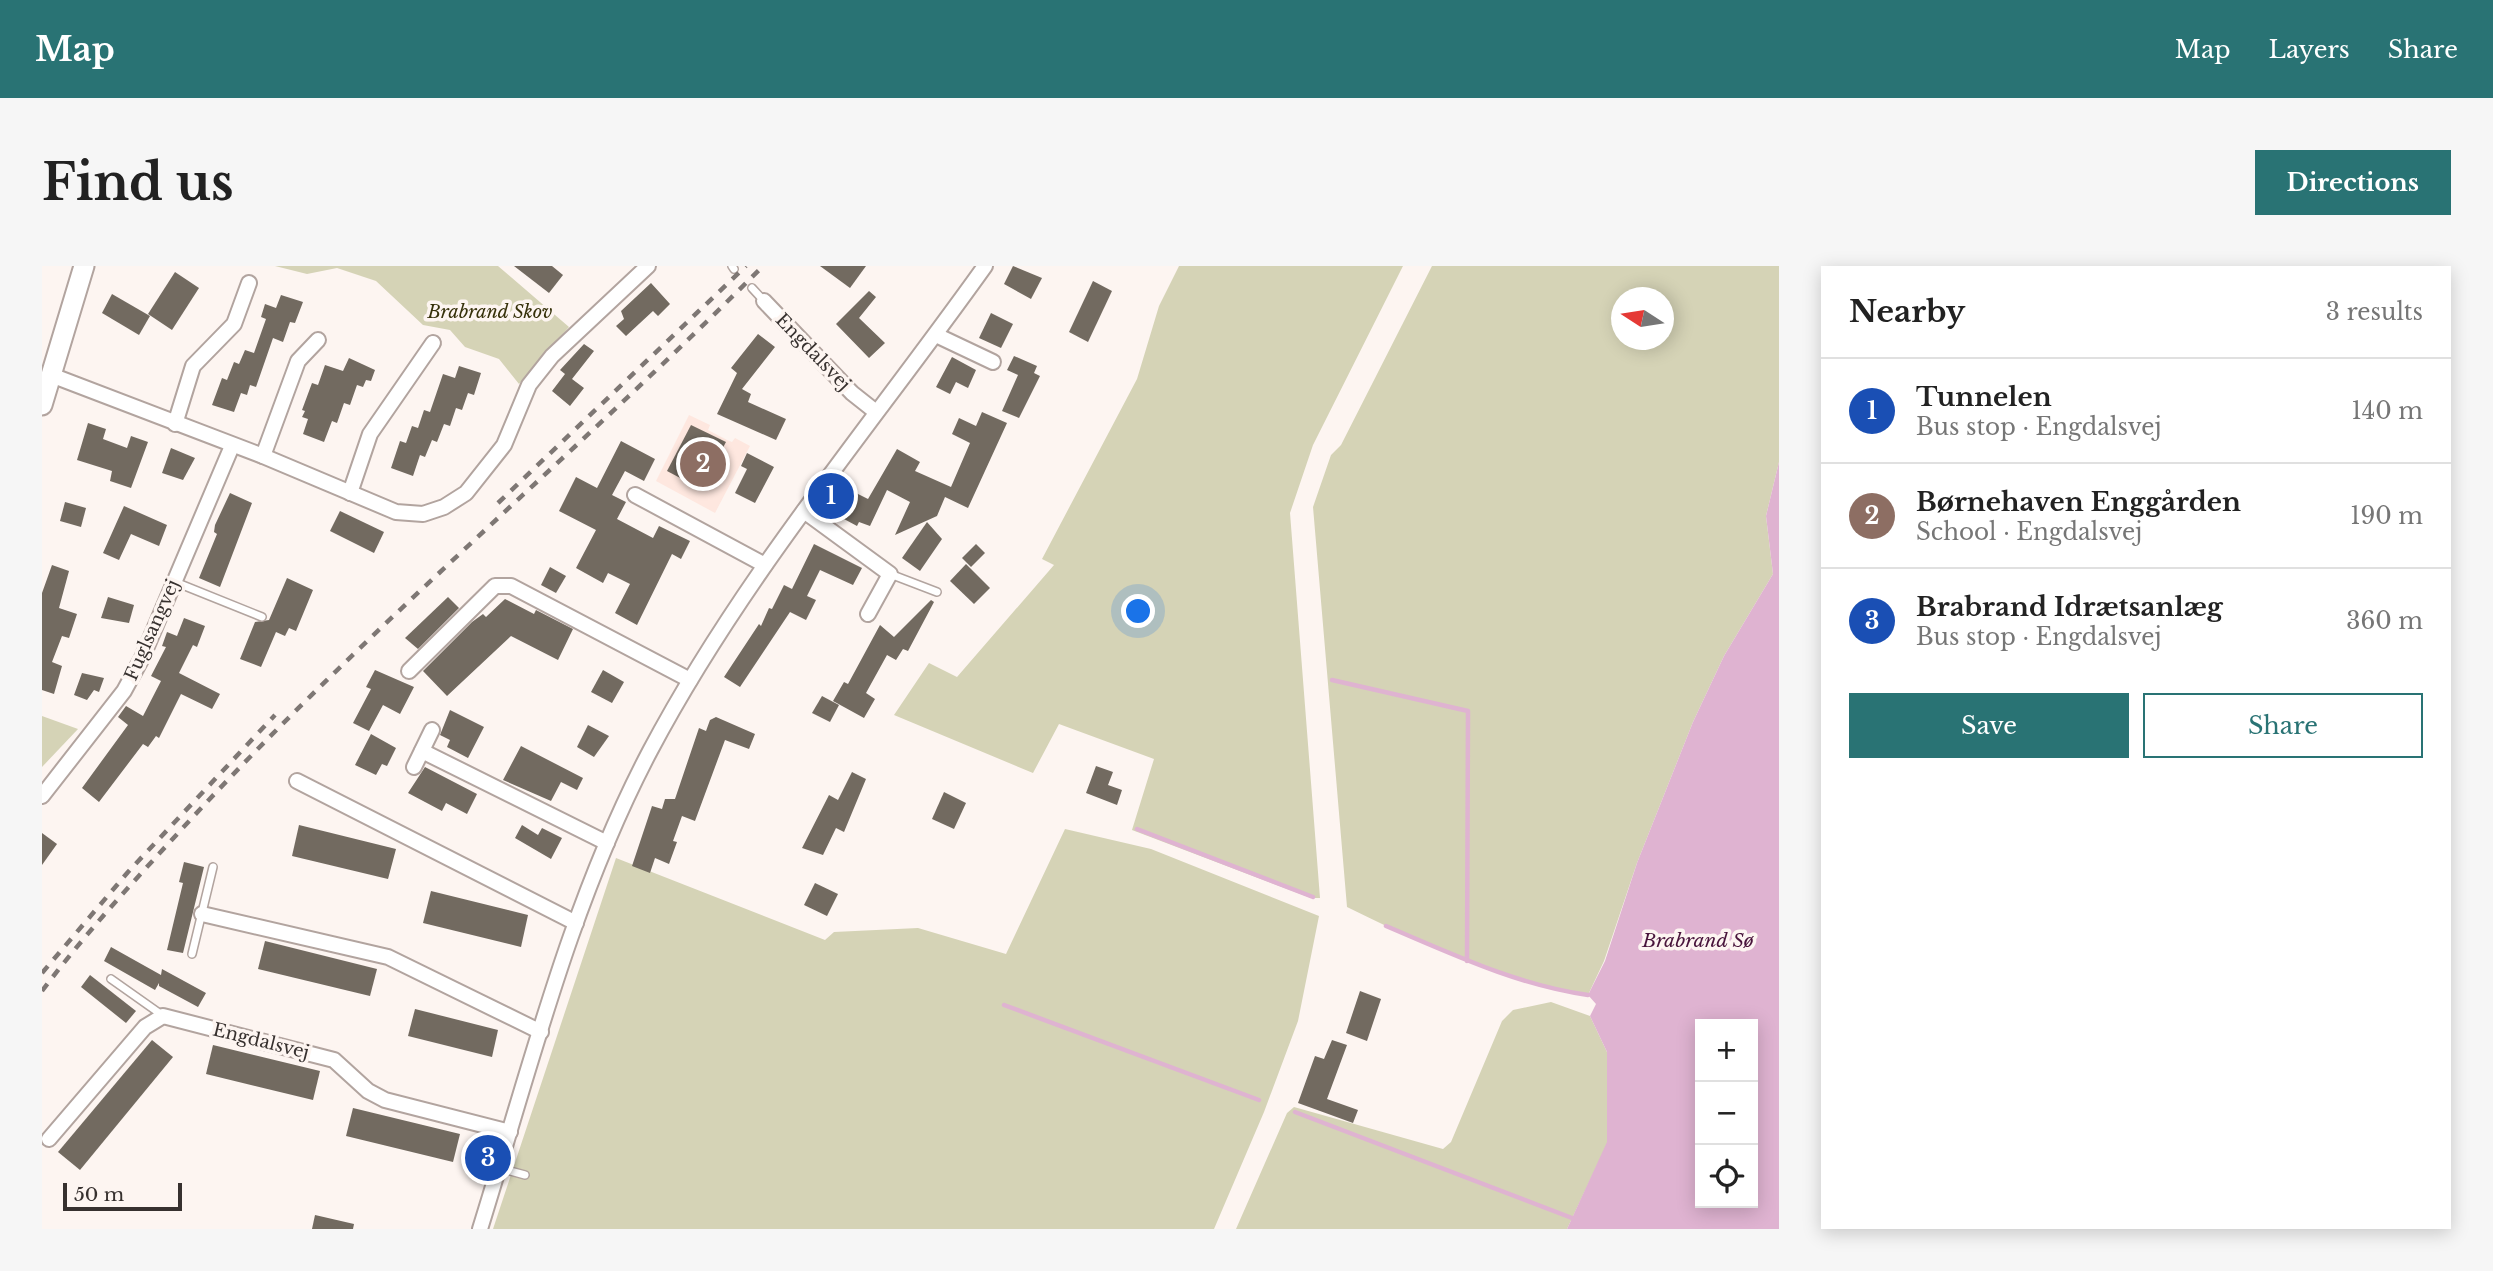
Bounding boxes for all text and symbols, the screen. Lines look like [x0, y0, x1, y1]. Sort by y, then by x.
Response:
text: Map [35, 29, 115, 70]
text: Map [2175, 35, 2231, 64]
text: Layers [2269, 35, 2350, 64]
text: Share [2388, 35, 2458, 64]
button: Directions [2255, 150, 2451, 215]
text: Find us [42, 152, 234, 213]
north arrow [1611, 287, 1674, 350]
text: Nearby [1849, 293, 1965, 330]
text: 3 results [2326, 298, 2423, 326]
park label: Brabrand Skov [427, 301, 552, 323]
street label: Engdalsvej [771, 309, 855, 395]
text: Tunnelen [1916, 381, 2052, 413]
text: 1 [1867, 397, 1877, 425]
text: 140 m [2352, 397, 2423, 425]
text: Bus stop · Engdalsvej [1916, 413, 2161, 441]
pin: 2 [680, 438, 726, 490]
pin: 1 [808, 470, 854, 522]
text: Børnehaven Enggården [1916, 486, 2241, 518]
text: 2 [1865, 502, 1879, 530]
text: 190 m [2350, 502, 2423, 530]
text: School · Engdalsvej [1916, 518, 2142, 546]
street label: Fuglsangvej [120, 576, 184, 684]
text: Brabrand Idrætsanlæg [1916, 591, 2223, 623]
your location [1121, 594, 1155, 628]
text: 3 [1865, 607, 1879, 635]
text: 360 m [2346, 607, 2423, 635]
text: Bus stop · Engdalsvej [1916, 623, 2161, 651]
button: Save [1849, 693, 2129, 758]
button: Share [2143, 693, 2423, 758]
water label: Brabrand Sø [1641, 929, 1755, 952]
street label: Engdalsvej [211, 1018, 311, 1064]
map controls [1695, 1019, 1758, 1208]
button: + [1695, 1019, 1758, 1082]
button: − [1695, 1082, 1758, 1145]
pin: 3 [465, 1132, 511, 1184]
button: locate [1695, 1145, 1758, 1208]
scale bar [63, 1180, 182, 1212]
text: 50 m [74, 1183, 124, 1206]

